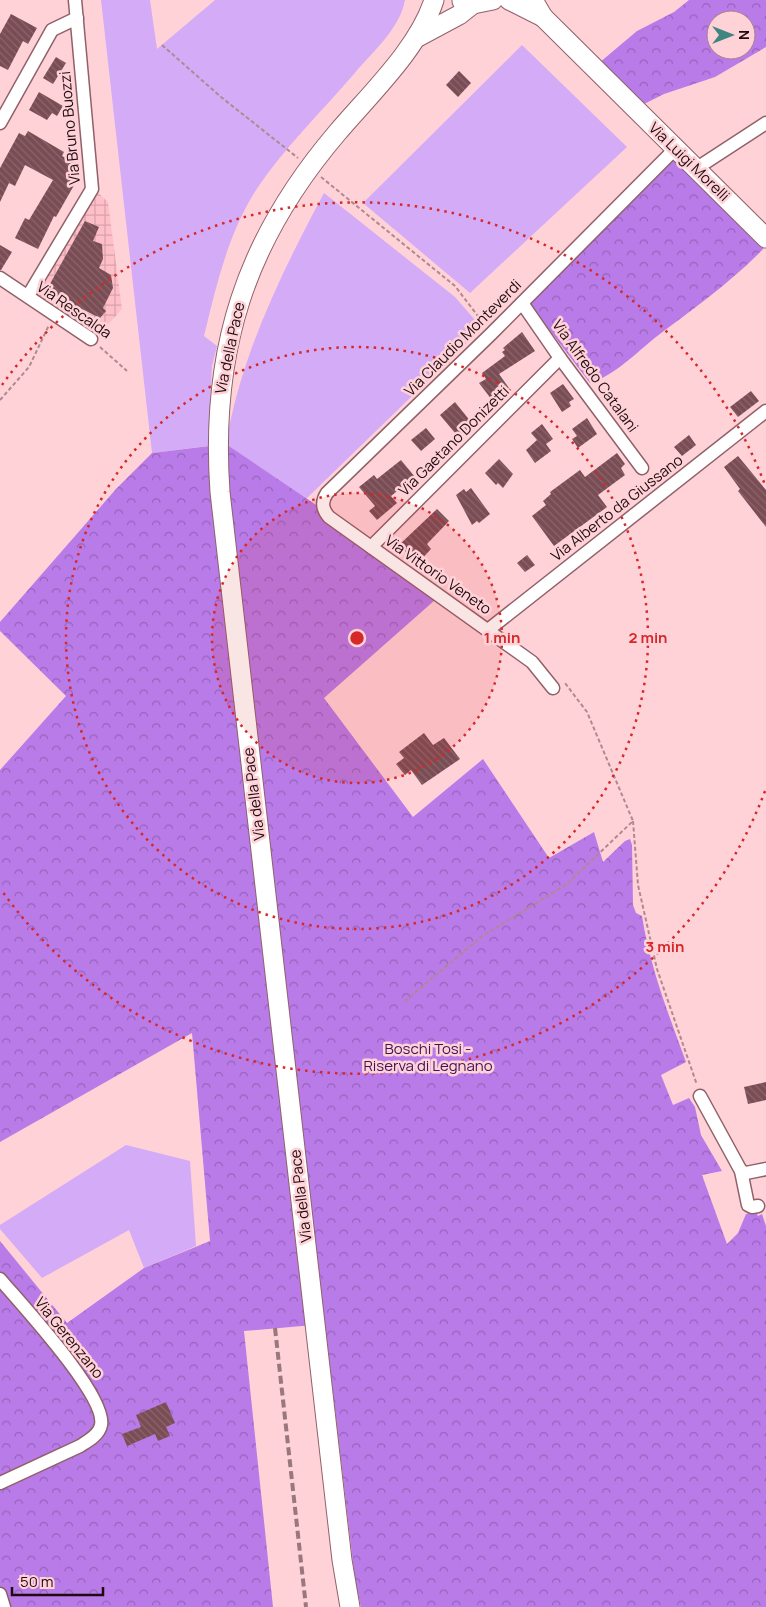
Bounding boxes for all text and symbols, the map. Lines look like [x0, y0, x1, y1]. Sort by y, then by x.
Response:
north arrow [706, 10, 756, 60]
text: N [735, 30, 754, 40]
street label: Via Bruno Buozzi [54, 70, 85, 186]
street label: Via Luigi Morelli [644, 118, 734, 206]
street label: Via Claudio Monteverdi [399, 274, 526, 401]
street label: Via Rescalda [33, 276, 116, 343]
street label: Via della Pace [210, 300, 250, 396]
street label: Via Alfredo Catalani [547, 315, 643, 436]
street label: Via Gaetano Donizetti [394, 381, 514, 501]
street label: Via Alberto da Giussano [546, 449, 687, 566]
street label: Via Vittorio Veneto [381, 530, 496, 619]
text: 1 min [484, 627, 520, 648]
text: 2 min [628, 627, 668, 648]
centre of rings [348, 629, 366, 647]
street label: Via della Pace [237, 746, 270, 842]
text: 3 min [646, 936, 684, 957]
park label: Boschi Tosi - Riserva di Legnano [363, 1038, 493, 1076]
street label: Via della Pace [284, 1148, 317, 1244]
street label: Via Gerenzano [30, 1293, 109, 1383]
scale bar [12, 1564, 104, 1596]
text: 50 m [20, 1571, 54, 1592]

